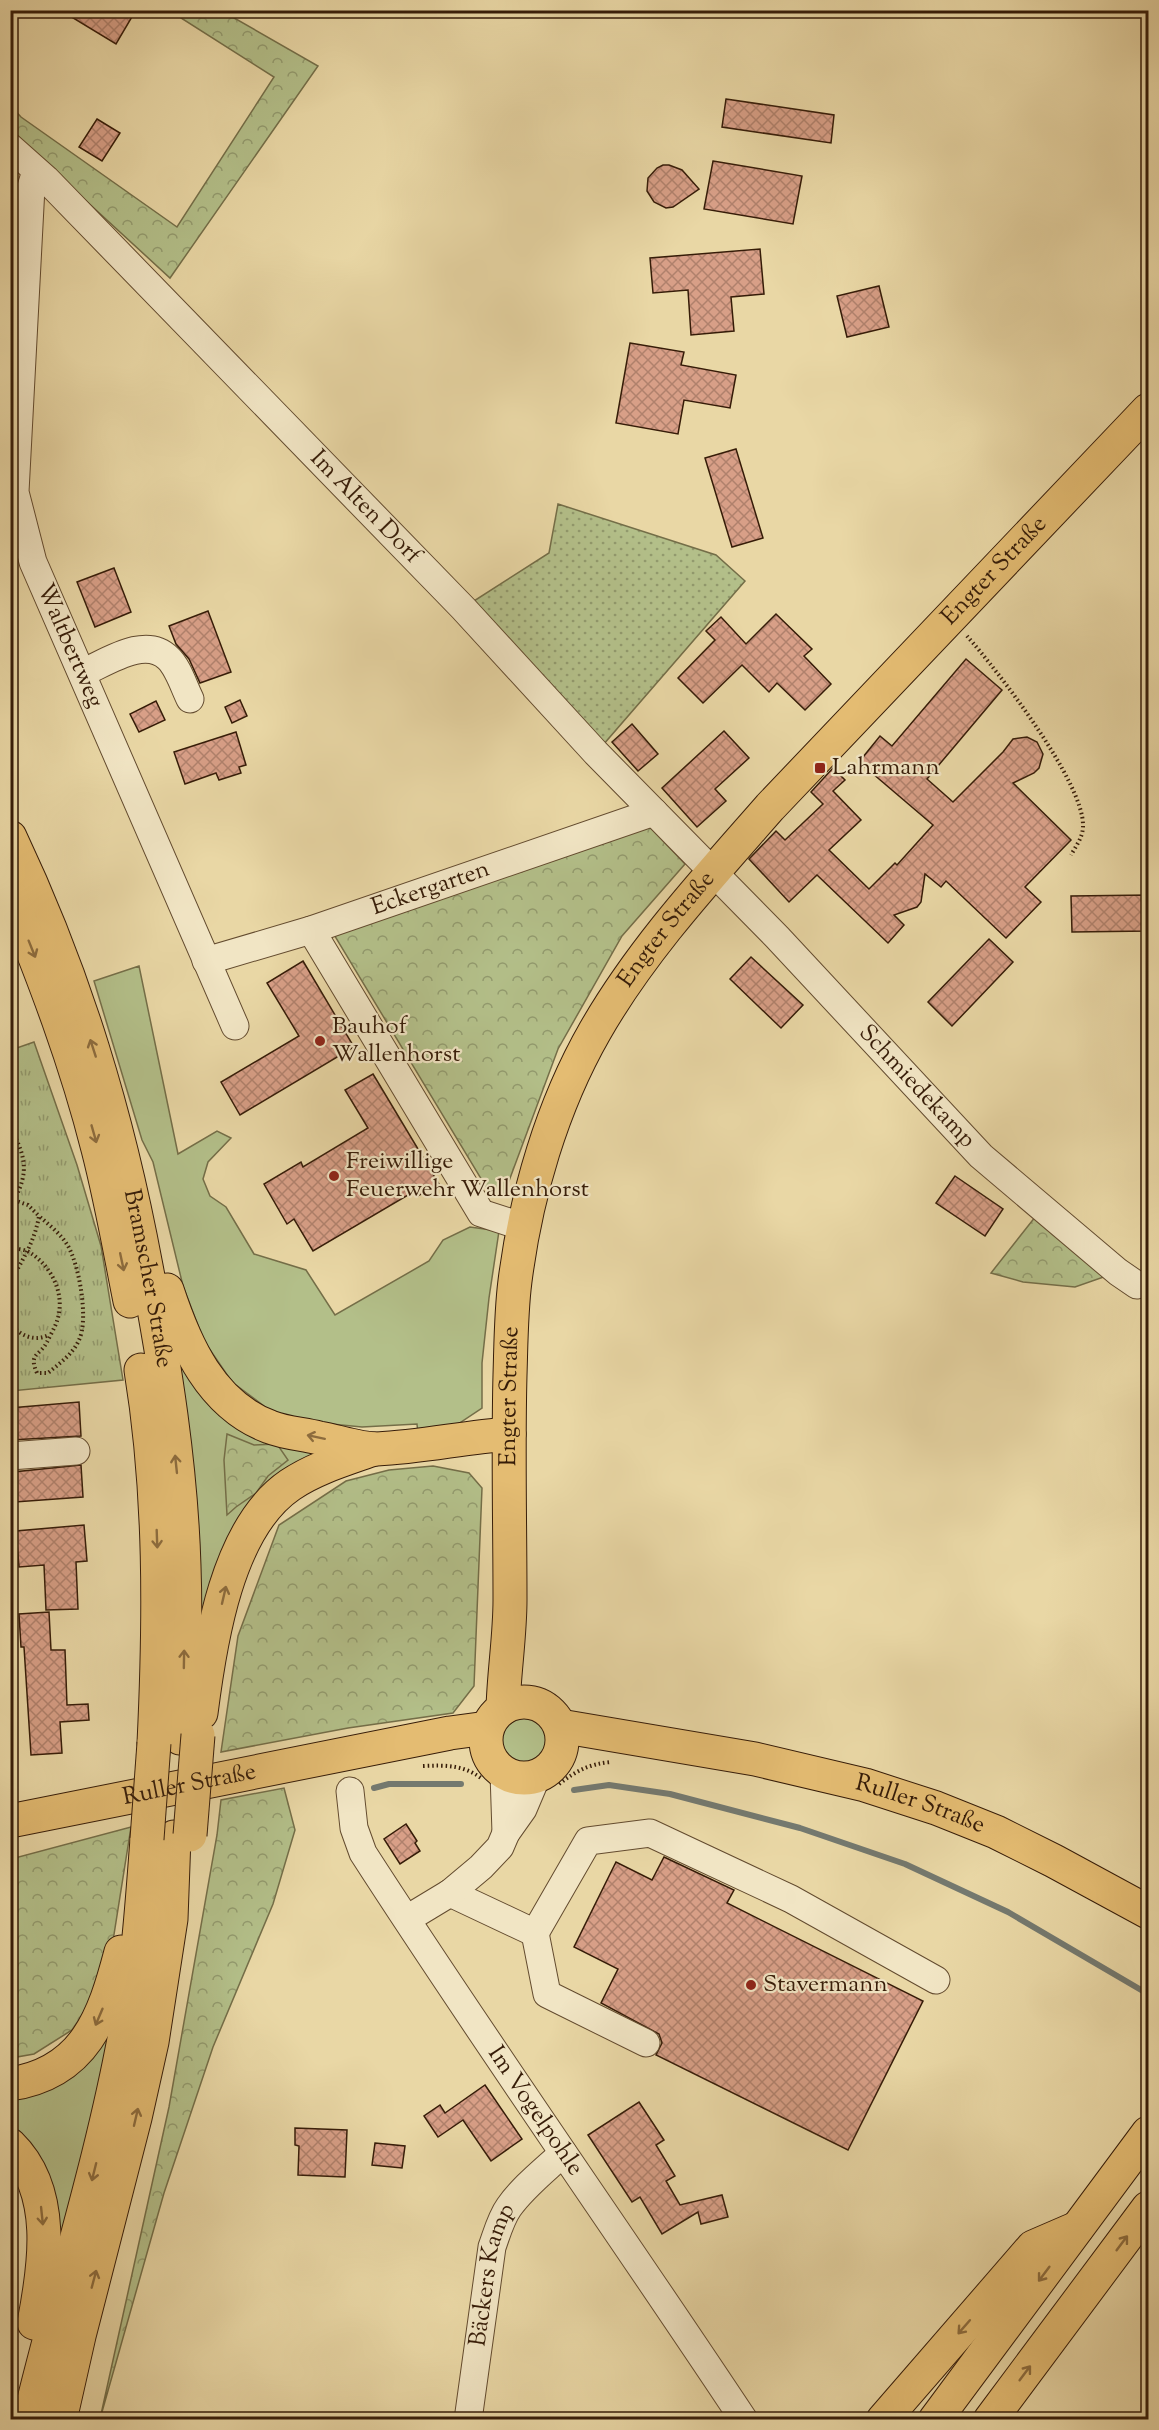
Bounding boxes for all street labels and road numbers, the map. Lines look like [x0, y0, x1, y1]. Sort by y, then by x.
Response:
street label: Im Alten Dorf [302, 443, 430, 573]
street label: Engter Straße [934, 509, 1055, 634]
street label: Waltbertweg [28, 578, 112, 714]
street label: Eckergarten [367, 853, 494, 925]
street label: Engter Straße [610, 864, 723, 995]
street label: Schmiedekamp [850, 1017, 983, 1156]
street label: Bramscher Straße [114, 1186, 181, 1370]
street label: Engter Straße [492, 1326, 528, 1466]
street label: Ruller Straße [120, 1755, 259, 1815]
street label: Ruller Straße [852, 1766, 990, 1843]
street label: Im Vogelpohle [479, 2039, 591, 2183]
street label: Bäckers Kamp [461, 2197, 524, 2349]

